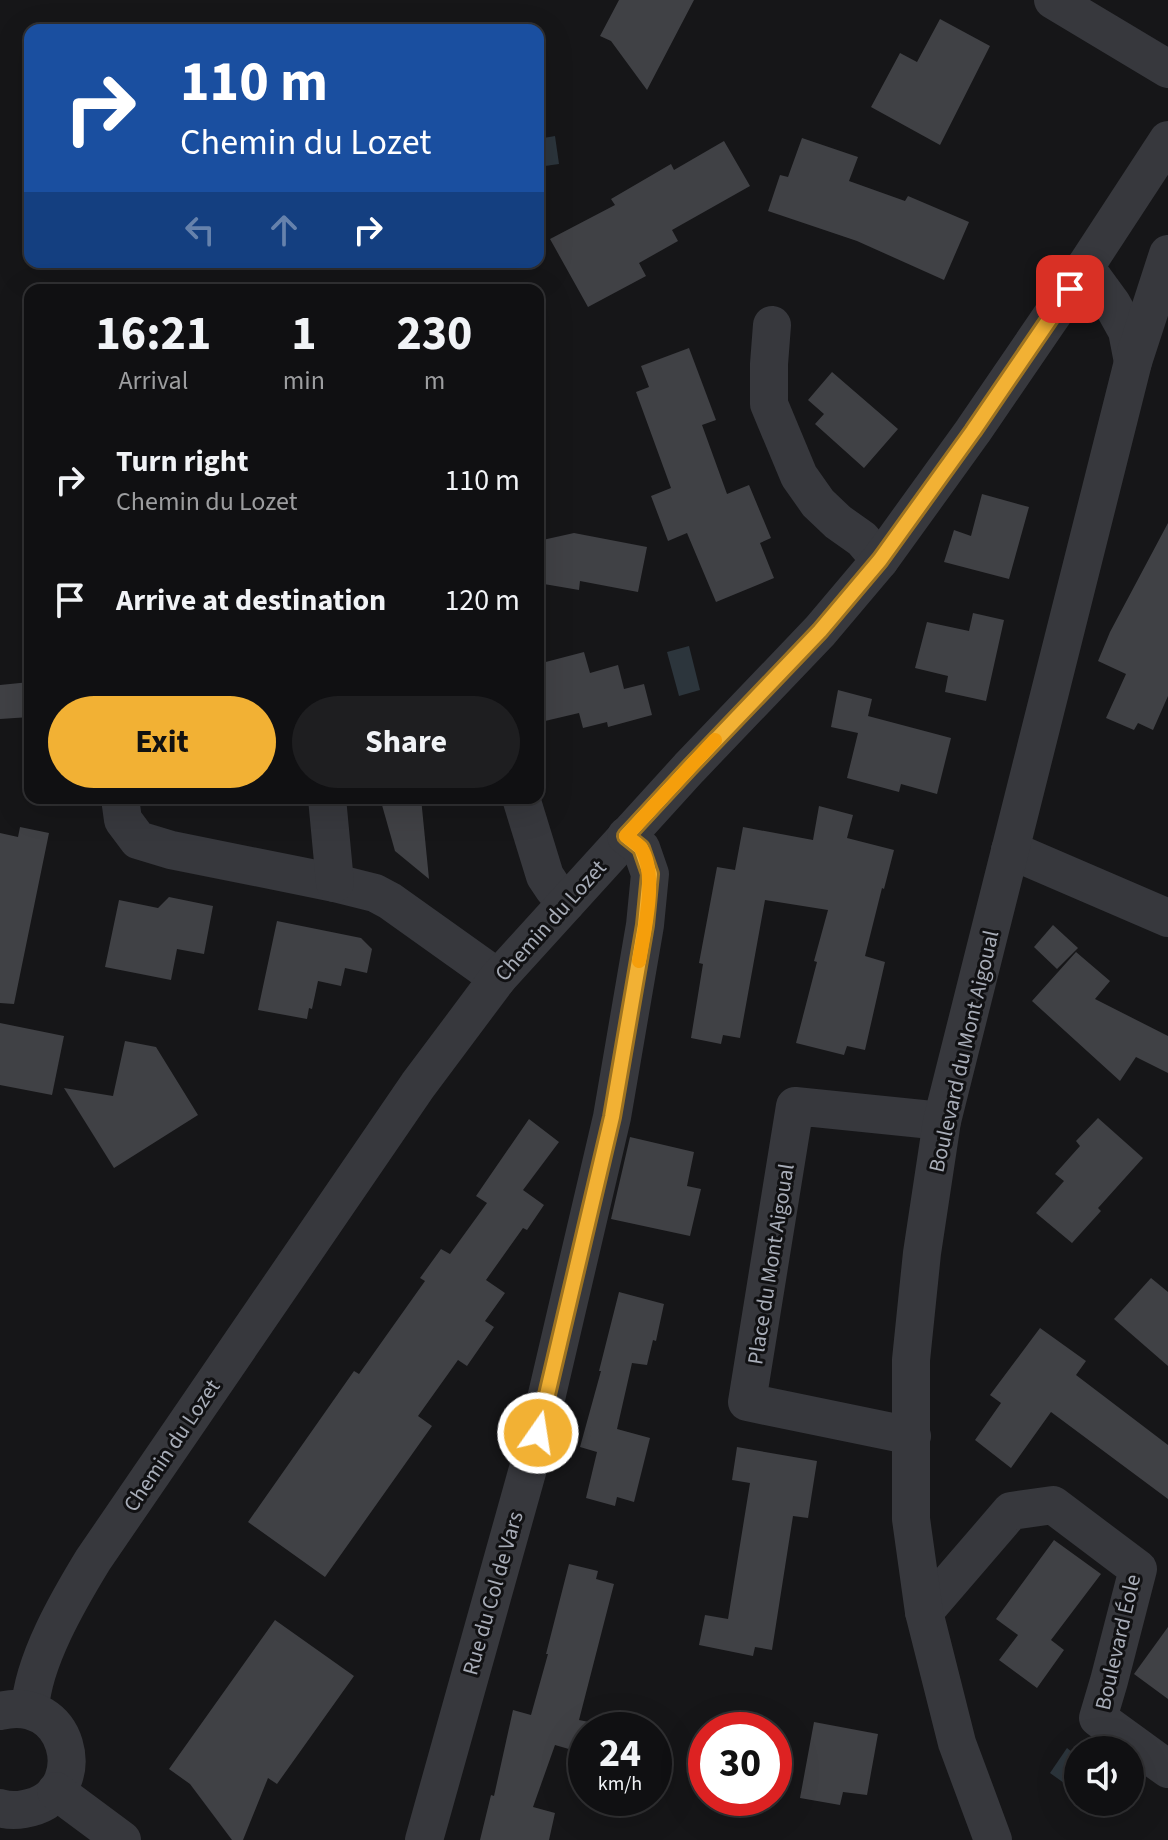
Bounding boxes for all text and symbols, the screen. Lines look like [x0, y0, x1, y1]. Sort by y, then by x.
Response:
text: 110 m [180, 43, 328, 122]
icon: right [48, 56, 152, 160]
text: Chemin du Lozet [180, 117, 431, 168]
icon: left [178, 208, 222, 252]
icon: ahead [262, 208, 306, 252]
icon: right [346, 208, 390, 252]
pin [1036, 255, 1104, 323]
icon: arrive [1048, 267, 1092, 311]
text: 16:21 [95, 300, 211, 368]
text: 1 [291, 300, 317, 368]
text: 230 [396, 300, 472, 368]
text: Arrival [118, 362, 188, 399]
text: min [283, 362, 325, 399]
text: m [424, 362, 445, 399]
text: Turn right [116, 440, 248, 483]
icon: right [48, 458, 92, 502]
text: 110 m [444, 459, 520, 502]
text: Chemin du Lozet [116, 483, 298, 520]
icon: arrive [48, 578, 92, 622]
text: Arrive at destination [116, 579, 386, 622]
text: 120 m [444, 579, 520, 622]
button: Exit [48, 696, 276, 788]
button: Share [292, 696, 520, 788]
street label: Chemin du Lozet [487, 852, 614, 988]
street label: Boulevard du Mont Aigoual [921, 927, 1007, 1175]
street label: Place du Mont Aigoual [739, 1161, 803, 1367]
street label: Chemin du Lozet [116, 1372, 228, 1518]
position arrow [496, 1391, 580, 1475]
street label: Rue du Col de Vars [454, 1508, 532, 1679]
street label: Boulevard Éole [1087, 1571, 1149, 1713]
speed limit sign: 30 [688, 1712, 792, 1816]
text: 24 [599, 1725, 641, 1782]
map controls [1064, 1736, 1144, 1816]
button: sound [1064, 1736, 1144, 1816]
text: km/h [598, 1770, 642, 1798]

